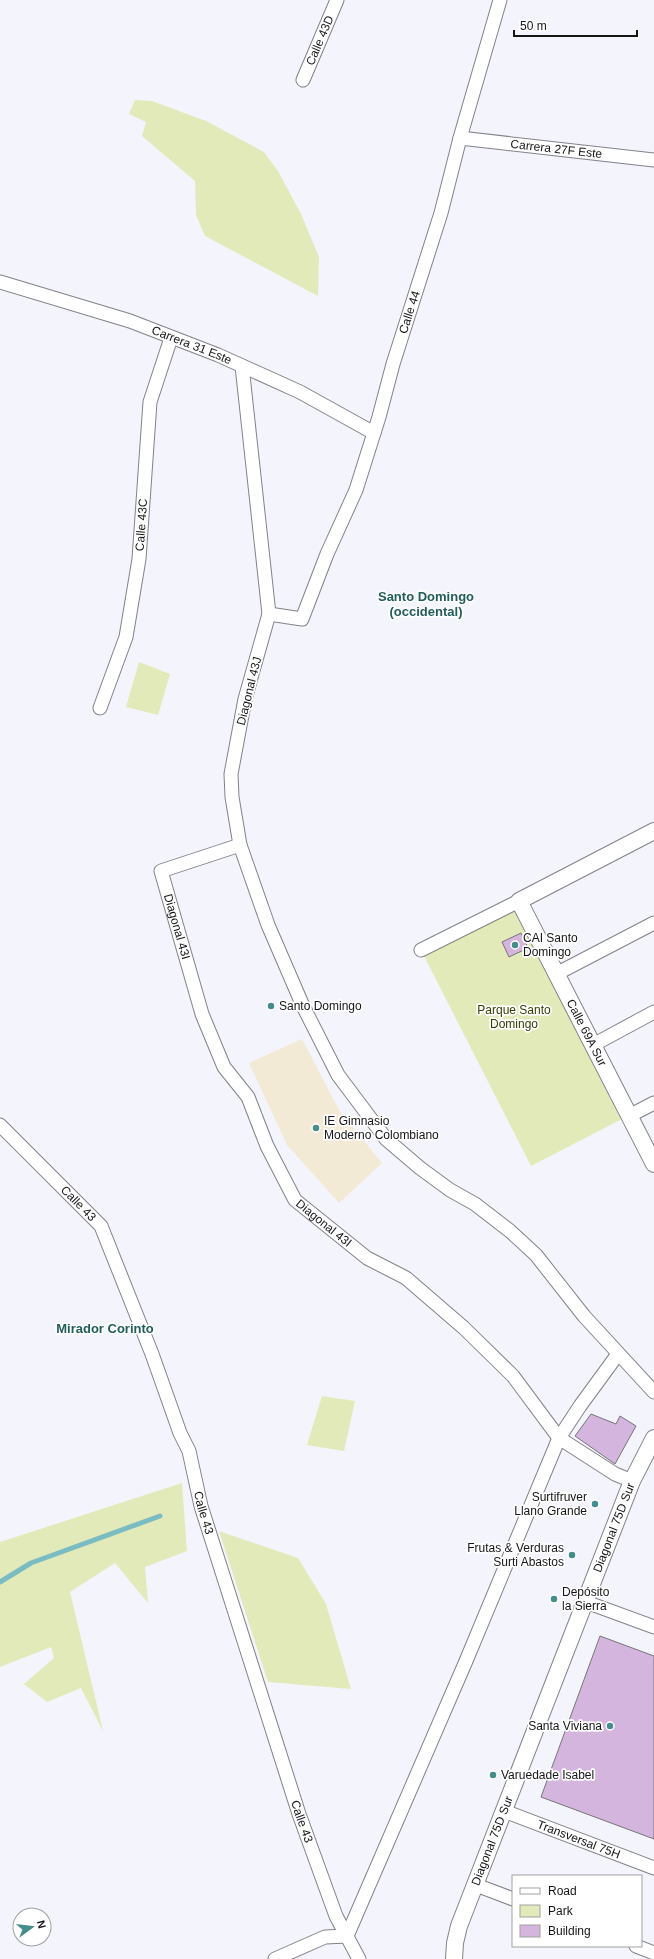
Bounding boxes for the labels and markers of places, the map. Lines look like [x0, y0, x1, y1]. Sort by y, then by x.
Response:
place label: CAI Santo Domingo [523, 931, 578, 959]
marker: CAI Santo Domingo [510, 940, 520, 950]
place label: Santo Domingo [279, 999, 362, 1013]
marker: Santo Domingo [266, 1001, 276, 1011]
place label: IE Gimnasio Moderno Colombiano [324, 1114, 439, 1142]
marker: IE Gimnasio Moderno Colombiano [311, 1123, 321, 1133]
place label: Surtifruver Llano Grande [514, 1490, 587, 1518]
marker: Surtifruver Llano Grande [590, 1499, 600, 1509]
place label: Frutas & Verduras Surti Abastos [467, 1541, 564, 1569]
marker: Frutas & Verduras Surti Abastos [567, 1550, 577, 1560]
place label: Depósito la Sierra [562, 1585, 610, 1613]
marker: Depósito la Sierra [549, 1594, 559, 1604]
place label: Santa Viviana [528, 1719, 602, 1733]
marker: Santa Viviana [605, 1721, 615, 1731]
place label: Varuedade Isabel [501, 1768, 594, 1782]
marker: Varuedade Isabel [488, 1770, 498, 1780]

